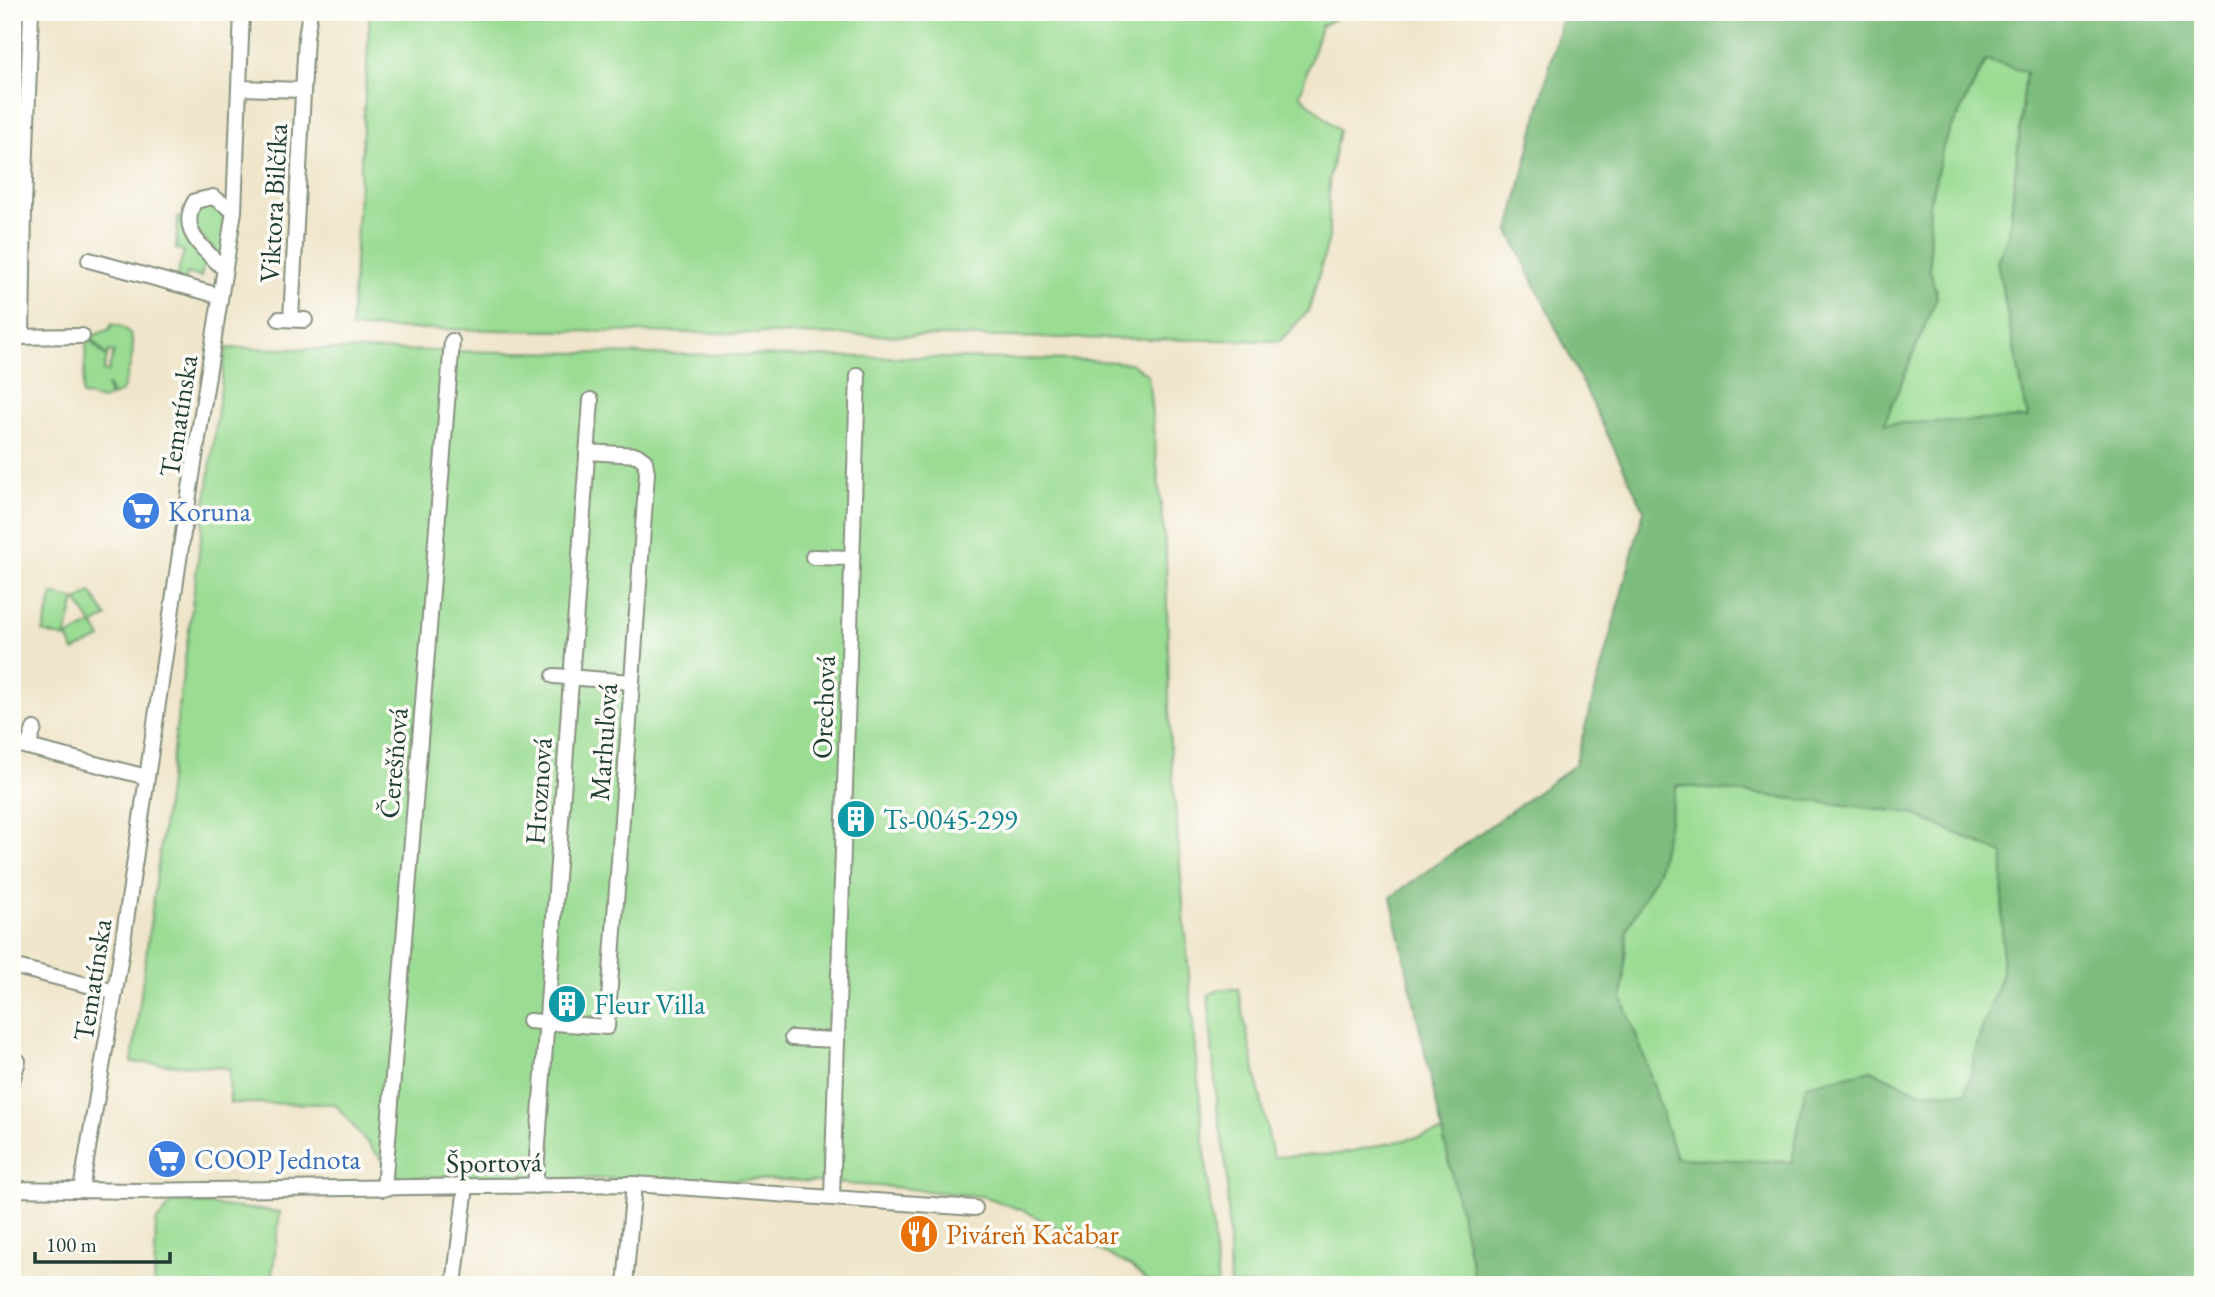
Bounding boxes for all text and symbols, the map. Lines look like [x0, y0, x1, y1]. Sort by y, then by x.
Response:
street label: Viktora Bilčíka [251, 122, 295, 284]
street label: Tematínska [151, 351, 206, 480]
supermarket icon: Koruna [120, 490, 162, 532]
place label: Koruna [168, 493, 252, 529]
street label: Orechová [803, 654, 843, 759]
street label: Marhuľová [581, 681, 625, 802]
street label: Čerešňová [370, 705, 416, 820]
street label: Hroznová [516, 735, 560, 846]
building icon: Ts-0045-299 [835, 798, 877, 840]
place label: Ts-0045-299 [883, 801, 1017, 837]
street label: Tematínska [65, 915, 120, 1044]
building icon: Fleur Villa [546, 983, 588, 1025]
place label: Fleur Villa [594, 986, 706, 1022]
supermarket icon: COOP Jednota [146, 1138, 188, 1180]
place label: COOP Jednota [194, 1141, 361, 1177]
street label: Športová [446, 1143, 543, 1181]
restaurant icon: Piváreň Kačabar [898, 1213, 940, 1255]
place label: Piváreň Kačabar [946, 1216, 1119, 1252]
scale bar [35, 1220, 170, 1264]
text: 100 m [46, 1231, 97, 1258]

